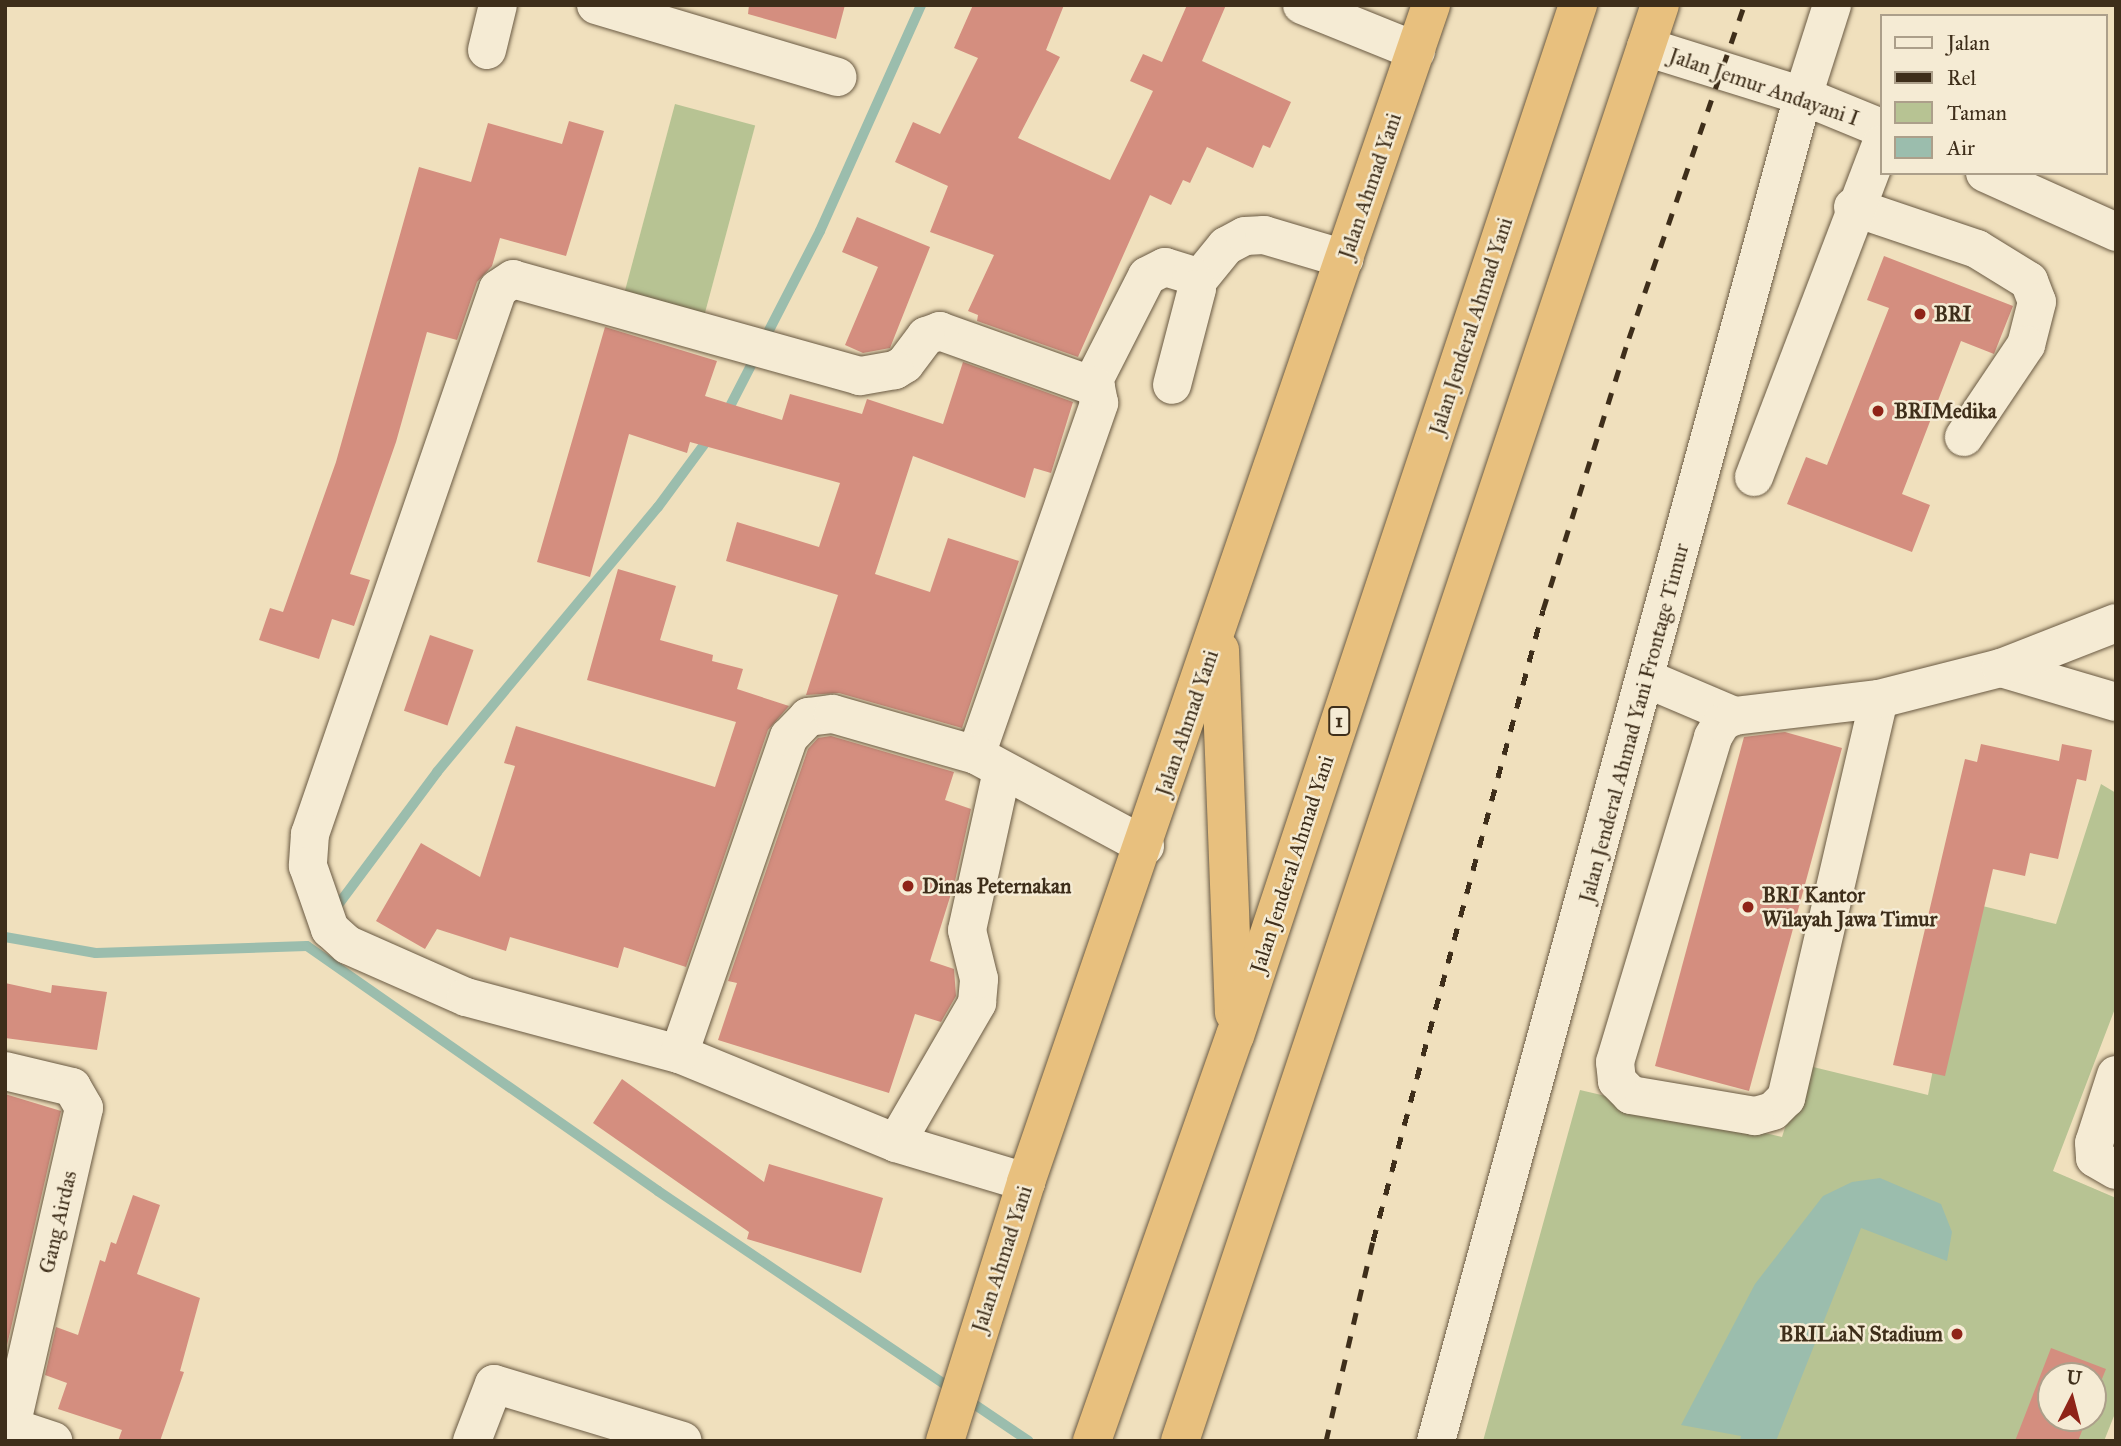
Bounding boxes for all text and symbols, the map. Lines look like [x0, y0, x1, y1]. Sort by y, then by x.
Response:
legend [1880, 14, 2107, 175]
text: Jalan [1947, 30, 1990, 56]
street label: Jalan Jemur Andayani I [1666, 43, 1862, 131]
text: Rel [1947, 65, 1976, 91]
text: Taman [1947, 100, 2007, 126]
street label: Jalan Ahmad Yani [1333, 110, 1407, 262]
text: Air [1947, 135, 1975, 161]
street label: Jalan Jenderal Ahmad Yani [1424, 214, 1518, 438]
place label: BRI [1934, 301, 1972, 327]
marker: BRI [1912, 306, 1928, 322]
place label: BRIMedika [1894, 398, 1997, 424]
marker: BRIMedika [1868, 401, 1888, 421]
street label: Jalan Jenderal Ahmad Yani Frontage Timur [1574, 541, 1694, 905]
street label: Jalan Ahmad Yani [1150, 647, 1224, 799]
road number: 1 [1327, 706, 1351, 736]
street label: Jalan Jenderal Ahmad Yani [1245, 752, 1339, 976]
place label: Dinas Peternakan [922, 873, 1071, 899]
marker: Dinas Peternakan [900, 878, 916, 894]
place label: BRI Kantor Wilayah Jawa Timur [1762, 882, 1937, 932]
marker: BRI Kantor Wilayah Jawa Timur [1740, 899, 1756, 915]
street label: Gang Airdas [34, 1168, 82, 1276]
street label: Jalan Ahmad Yani [966, 1182, 1038, 1336]
place label: BRILiaN Stadium [1780, 1321, 1943, 1347]
marker: BRILiaN Stadium [1949, 1326, 1965, 1342]
north arrow [2037, 1362, 2107, 1432]
text: U [2065, 1365, 2083, 1390]

